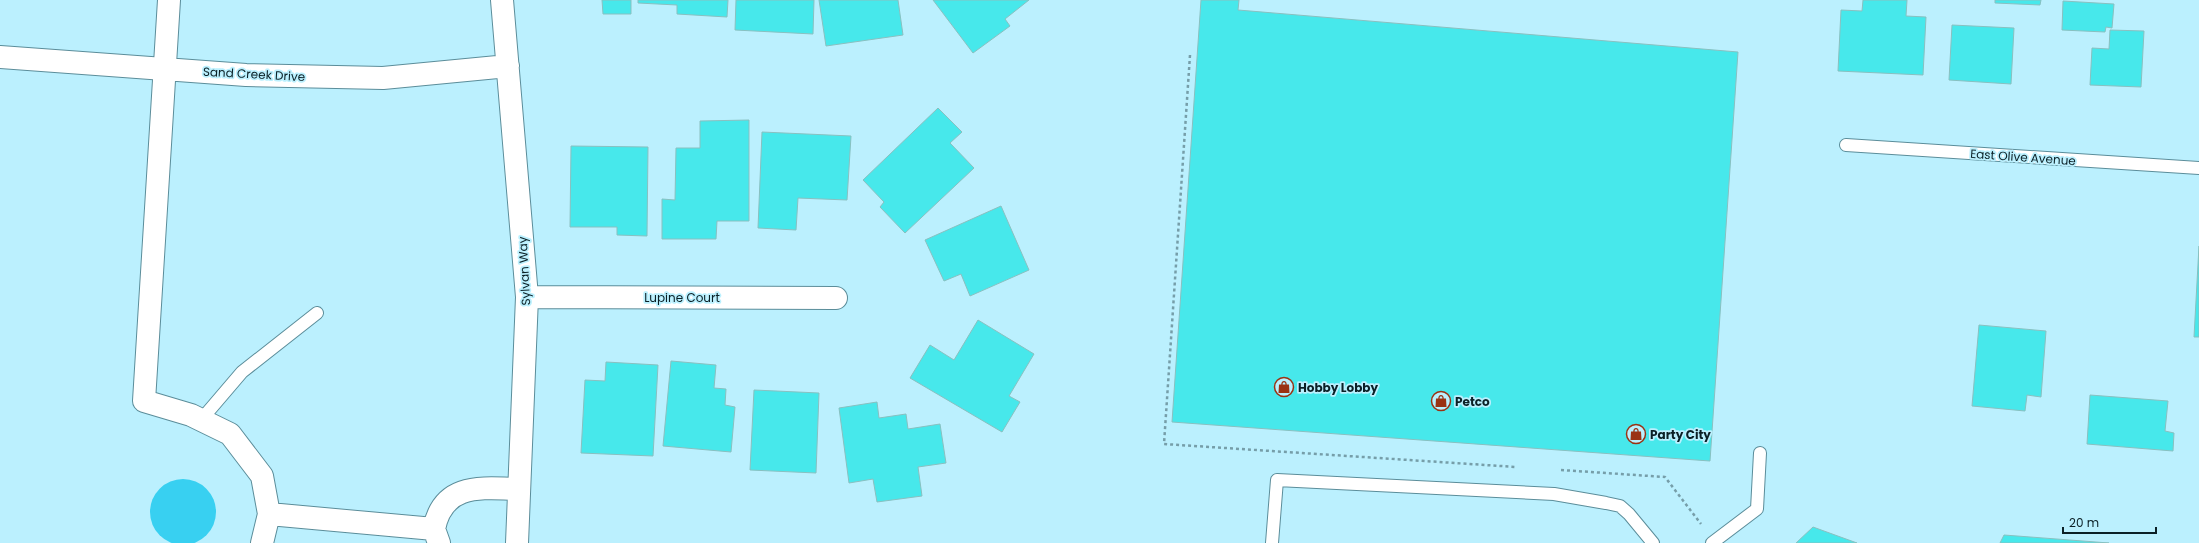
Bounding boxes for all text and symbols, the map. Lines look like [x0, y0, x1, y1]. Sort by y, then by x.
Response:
street label: Sand Creek Drive [203, 63, 305, 85]
street label: East Olive Avenue [1970, 145, 2076, 169]
street label: Sylvan Way [514, 236, 534, 306]
street label: Lupine Court [644, 289, 720, 306]
shop icon: Hobby Lobby [1273, 376, 1295, 398]
place label: Hobby Lobby [1298, 379, 1379, 396]
shop icon: Petco [1430, 390, 1452, 412]
place label: Petco [1455, 393, 1490, 410]
shop icon: Party City [1625, 423, 1647, 445]
place label: Party City [1650, 426, 1711, 443]
scale bar [2063, 509, 2156, 535]
text: 20 m [2069, 514, 2099, 531]

